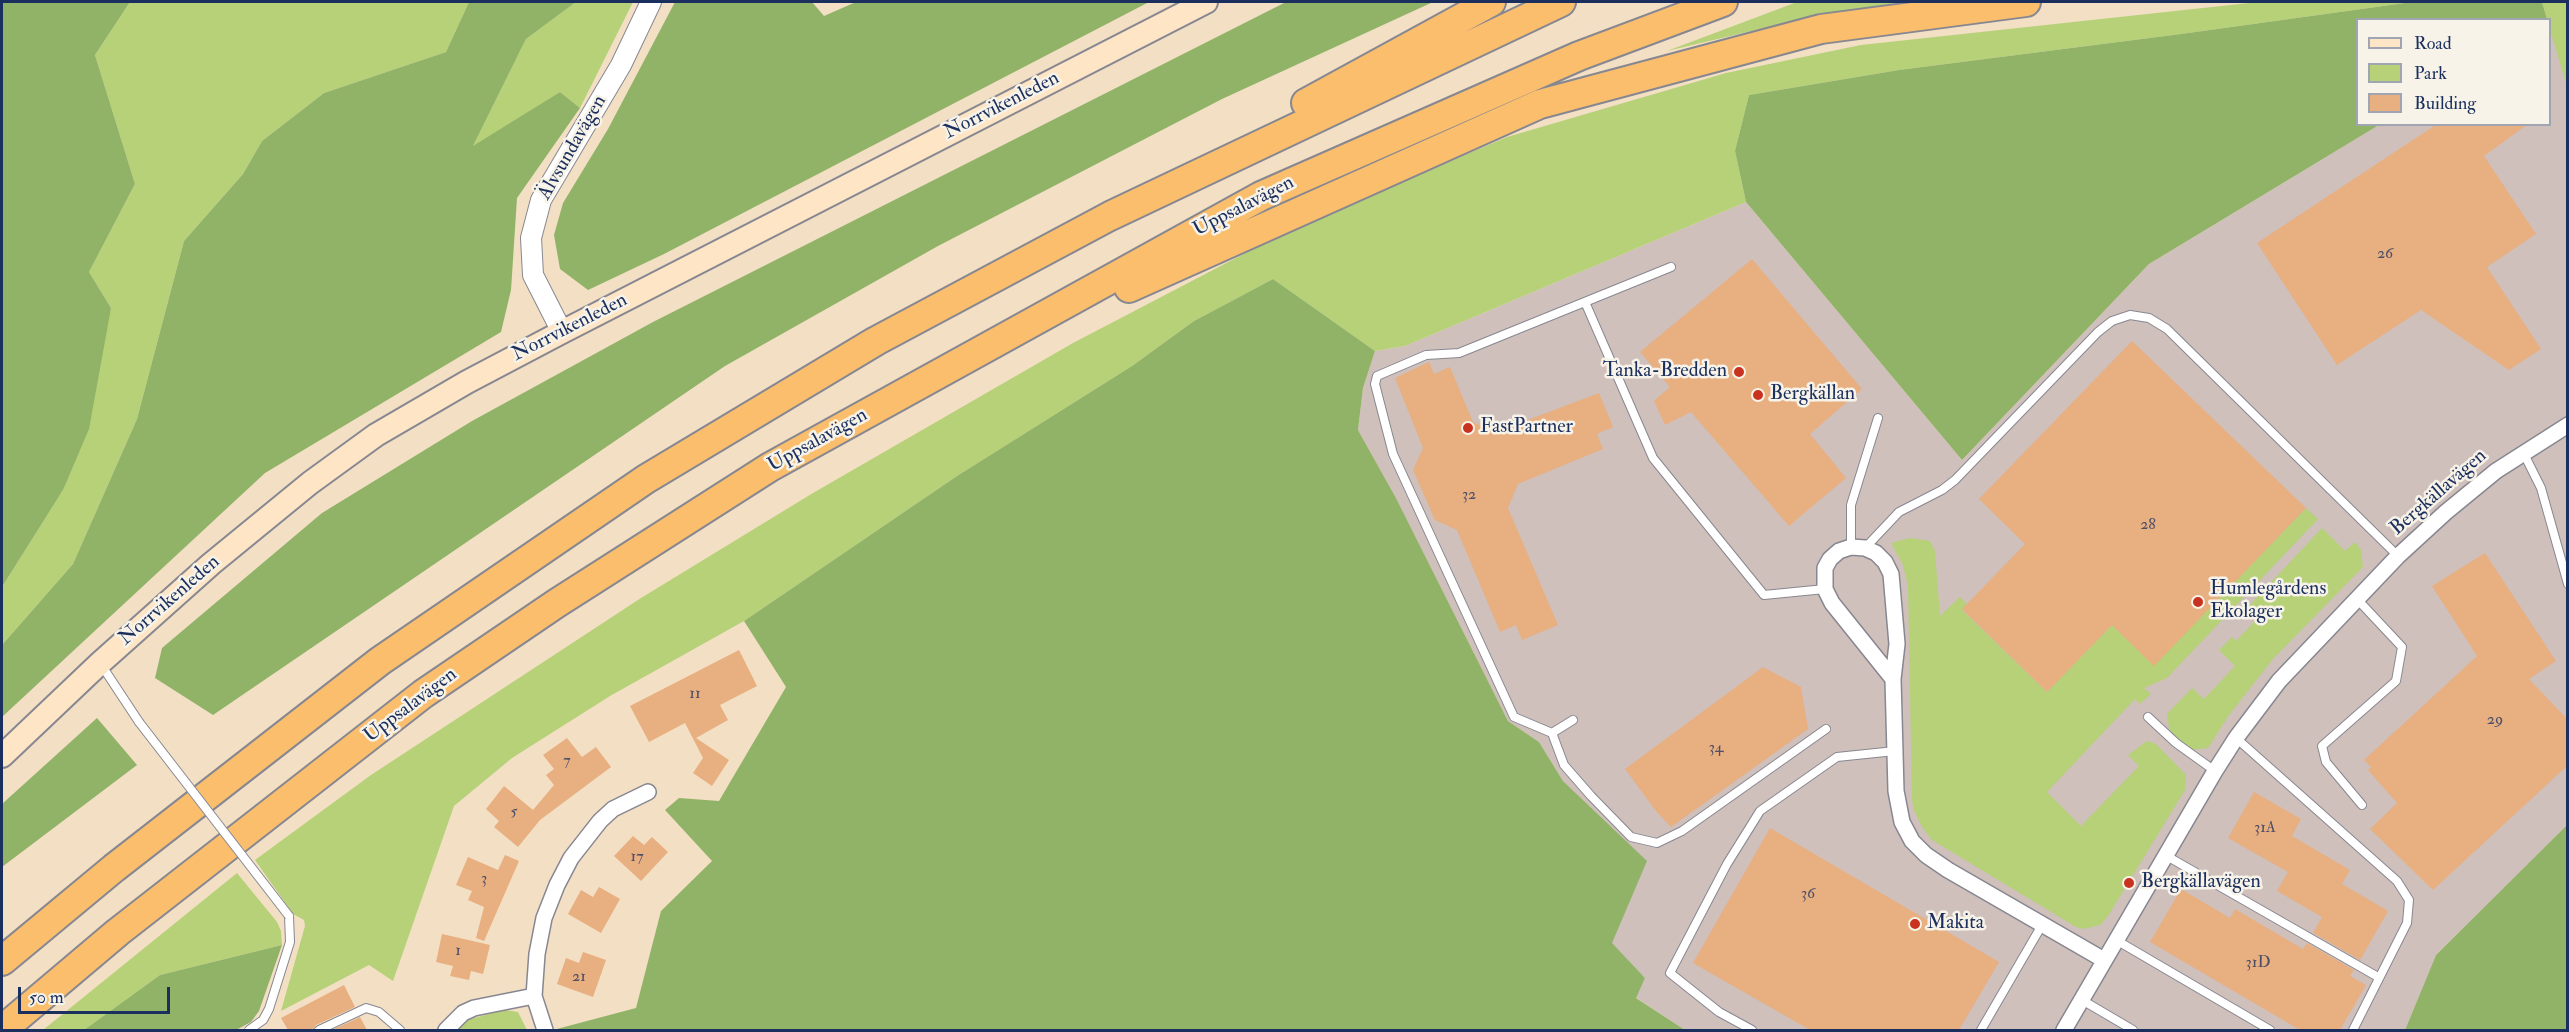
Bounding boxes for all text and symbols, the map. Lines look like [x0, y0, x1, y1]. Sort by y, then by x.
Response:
legend [2356, 18, 2551, 126]
text: Road [2414, 32, 2452, 55]
text: Park [2414, 62, 2447, 85]
street label: Norrvikenleden [940, 67, 1064, 145]
street label: Älvsundavägen [533, 91, 613, 205]
text: Building [2414, 92, 2476, 115]
street label: Uppsalavägen [1190, 171, 1298, 243]
house number: 26 [2377, 245, 2393, 265]
street label: Norrvikenleden [508, 289, 632, 367]
place label: Tanka-Bredden [1603, 360, 1727, 384]
marker: Tanka-Bredden [1732, 365, 1746, 379]
place label: Bergkällan [1770, 383, 1855, 407]
marker: Bergkällan [1751, 388, 1765, 402]
street label: Uppsalavägen [764, 404, 872, 478]
place label: FastPartner [1480, 416, 1573, 440]
marker: FastPartner [1461, 421, 1475, 435]
street label: Bergkällavägen [2386, 445, 2492, 541]
house number: 32 [1462, 486, 1476, 506]
house number: 28 [2140, 516, 2156, 536]
street label: Norrvikenleden [115, 551, 225, 651]
place label: Humlegårdens Ekolager [2210, 578, 2326, 625]
marker: Humlegårdens Ekolager [2191, 595, 2205, 609]
street label: Uppsalavägen [360, 663, 462, 749]
house number: 11 [689, 685, 701, 705]
house number: 29 [2487, 711, 2503, 731]
house number: 34 [1709, 739, 1723, 759]
house number: 7 [563, 752, 571, 772]
house number: 5 [510, 803, 518, 823]
house number: 31A [2254, 819, 2276, 839]
house number: 17 [630, 848, 644, 868]
house number: 3 [481, 870, 487, 890]
place label: Bergkällavägen [2141, 871, 2261, 895]
marker: Bergkällavägen [2122, 876, 2136, 890]
house number: 36 [1801, 885, 1815, 905]
place label: Makita [1927, 912, 1984, 936]
marker: Makita [1908, 917, 1922, 931]
house number: 1 [455, 942, 461, 962]
house number: 31D [2246, 954, 2270, 974]
house number: 21 [572, 968, 586, 988]
scale bar [21, 975, 172, 1013]
text: 50 m [29, 986, 64, 1009]

